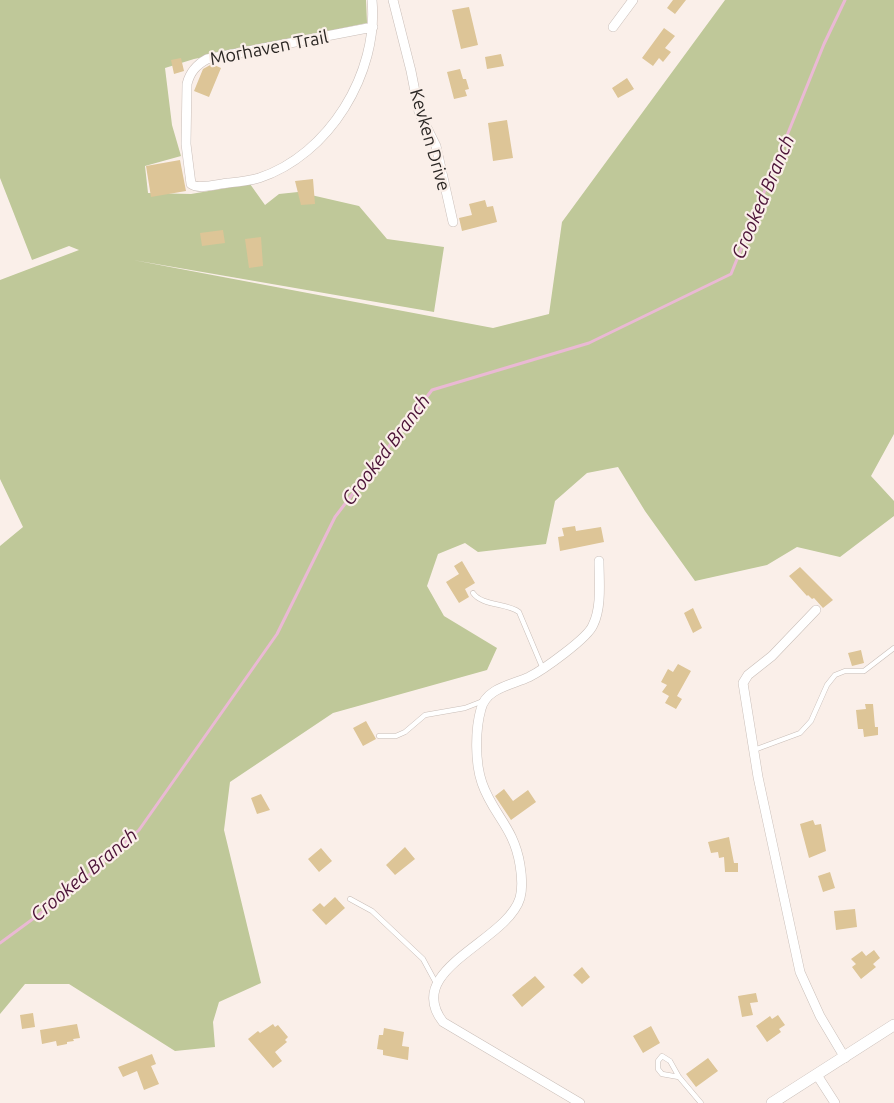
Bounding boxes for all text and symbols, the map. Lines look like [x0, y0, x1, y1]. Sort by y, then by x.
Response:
street label: Morhaven Trail [208, 26, 330, 70]
street label: Kevken Drive [405, 86, 455, 194]
water label: Crooked Branch [727, 131, 799, 263]
water label: Crooked Branch [337, 390, 435, 510]
water label: Crooked Branch [26, 824, 142, 926]

